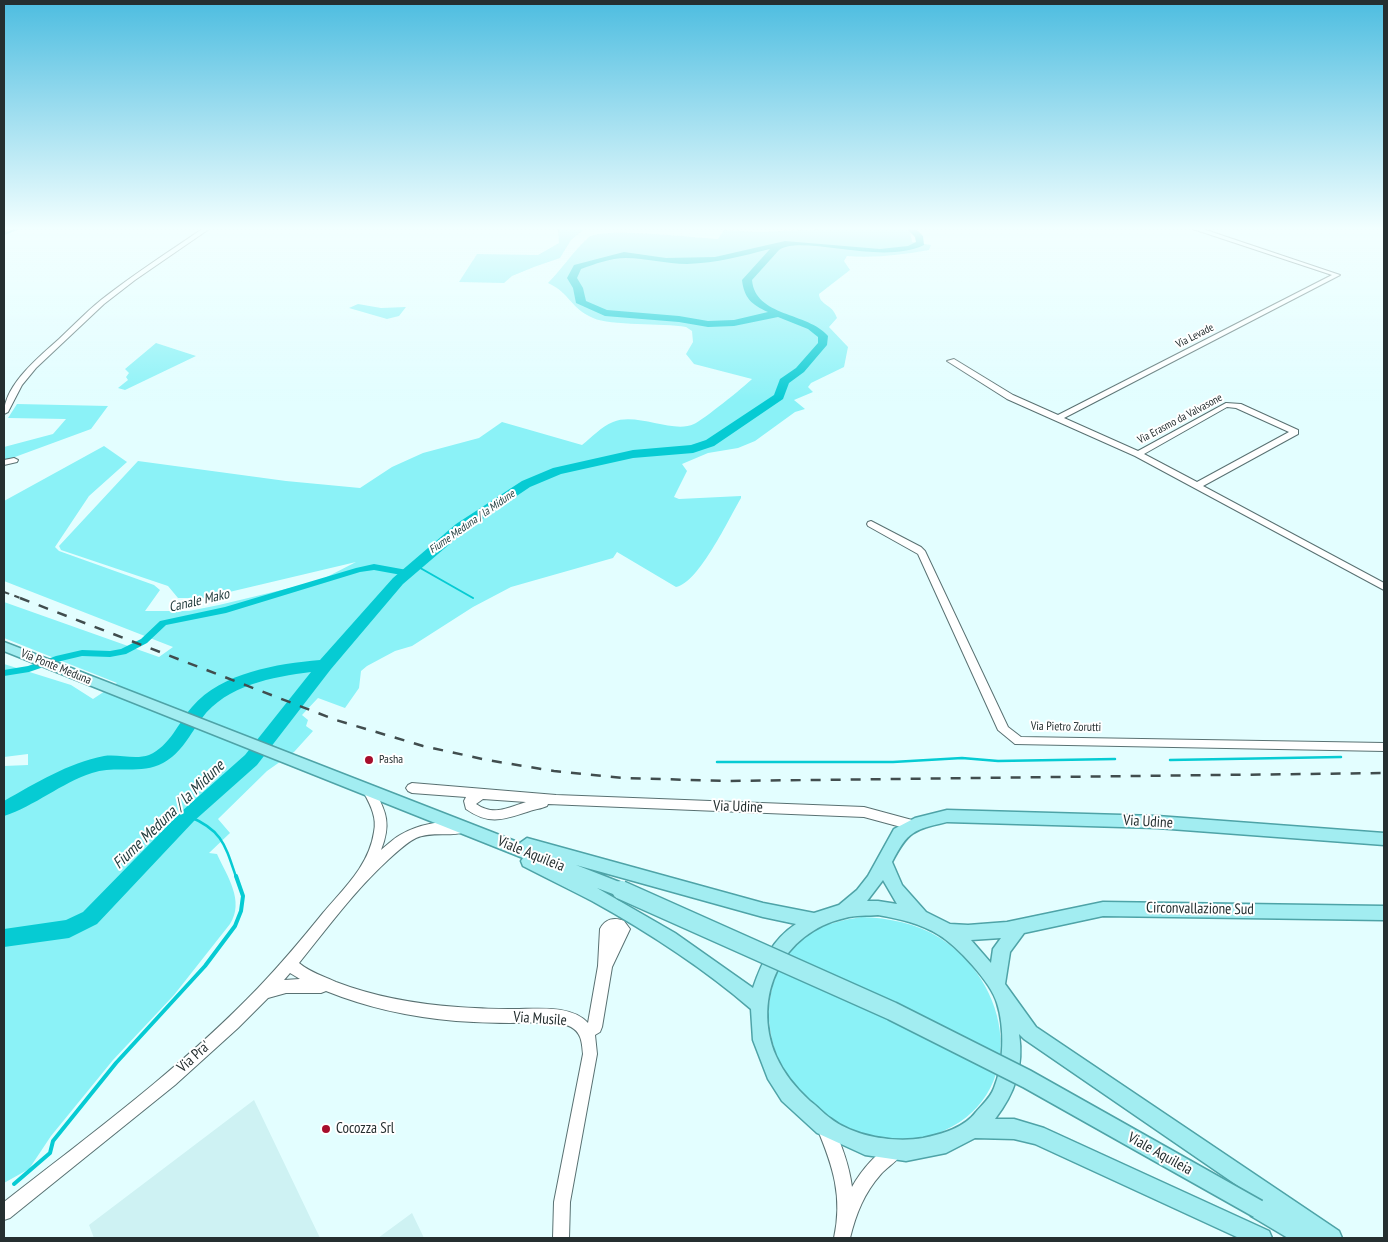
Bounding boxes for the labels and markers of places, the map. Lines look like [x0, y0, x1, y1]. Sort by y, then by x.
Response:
place label: Pasha [379, 753, 403, 767]
marker: Pasha [363, 754, 375, 766]
place label: Cocozza Srl [336, 1120, 394, 1138]
marker: Cocozza Srl [320, 1123, 332, 1135]

